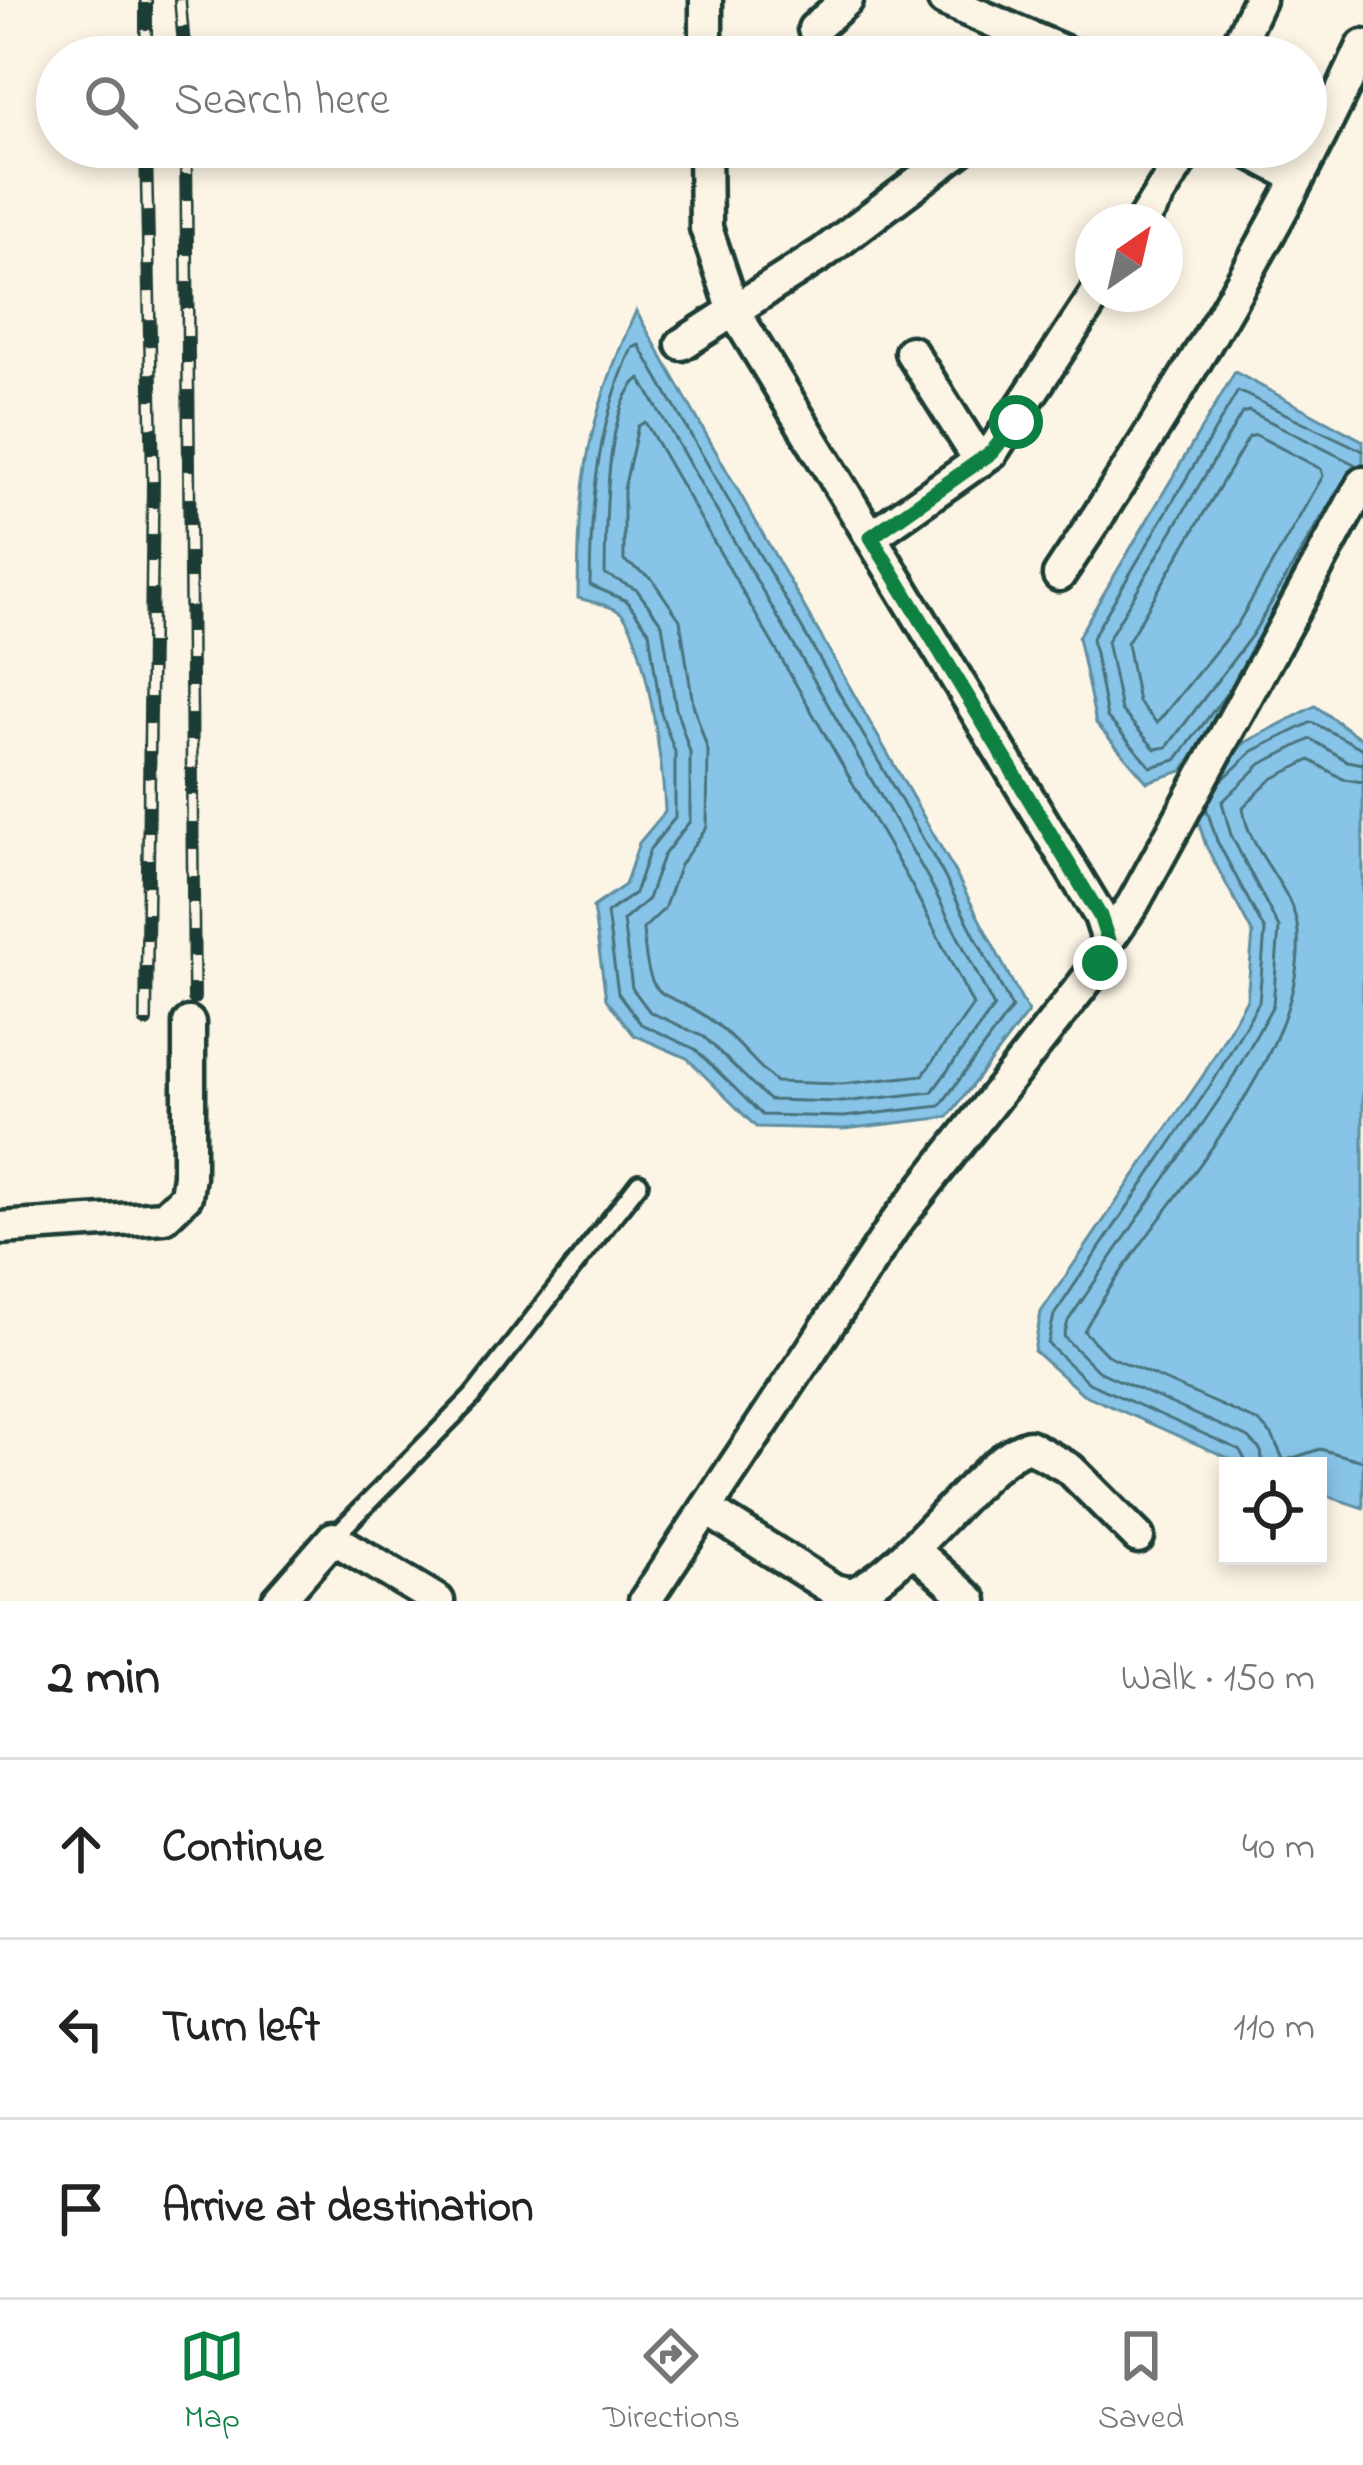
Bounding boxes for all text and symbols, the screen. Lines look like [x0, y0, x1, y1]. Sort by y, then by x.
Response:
search box [36, 36, 1327, 168]
icon: search [78, 69, 144, 135]
text: Search here [174, 69, 390, 135]
north arrow [1075, 204, 1183, 312]
route start [989, 395, 1043, 449]
route end [1073, 936, 1127, 990]
map controls [1219, 1457, 1327, 1565]
button: locate [1219, 1457, 1327, 1565]
text: 2 min [48, 1642, 160, 1717]
text: Walk · 150 m [1121, 1651, 1315, 1708]
icon: ahead [48, 1816, 114, 1882]
text: Continue [162, 1816, 323, 1882]
text: 40 m [1242, 1820, 1315, 1877]
icon: left [48, 1996, 114, 2062]
text: Turn left [162, 1996, 320, 2062]
text: 110 m [1233, 2000, 1315, 2057]
icon: arrive [48, 2176, 114, 2242]
text: Arrive at destination [162, 2176, 533, 2242]
tab: Map [179, 2323, 245, 2443]
tab: Directions [603, 2323, 740, 2443]
tab: Saved [1098, 2323, 1184, 2443]

